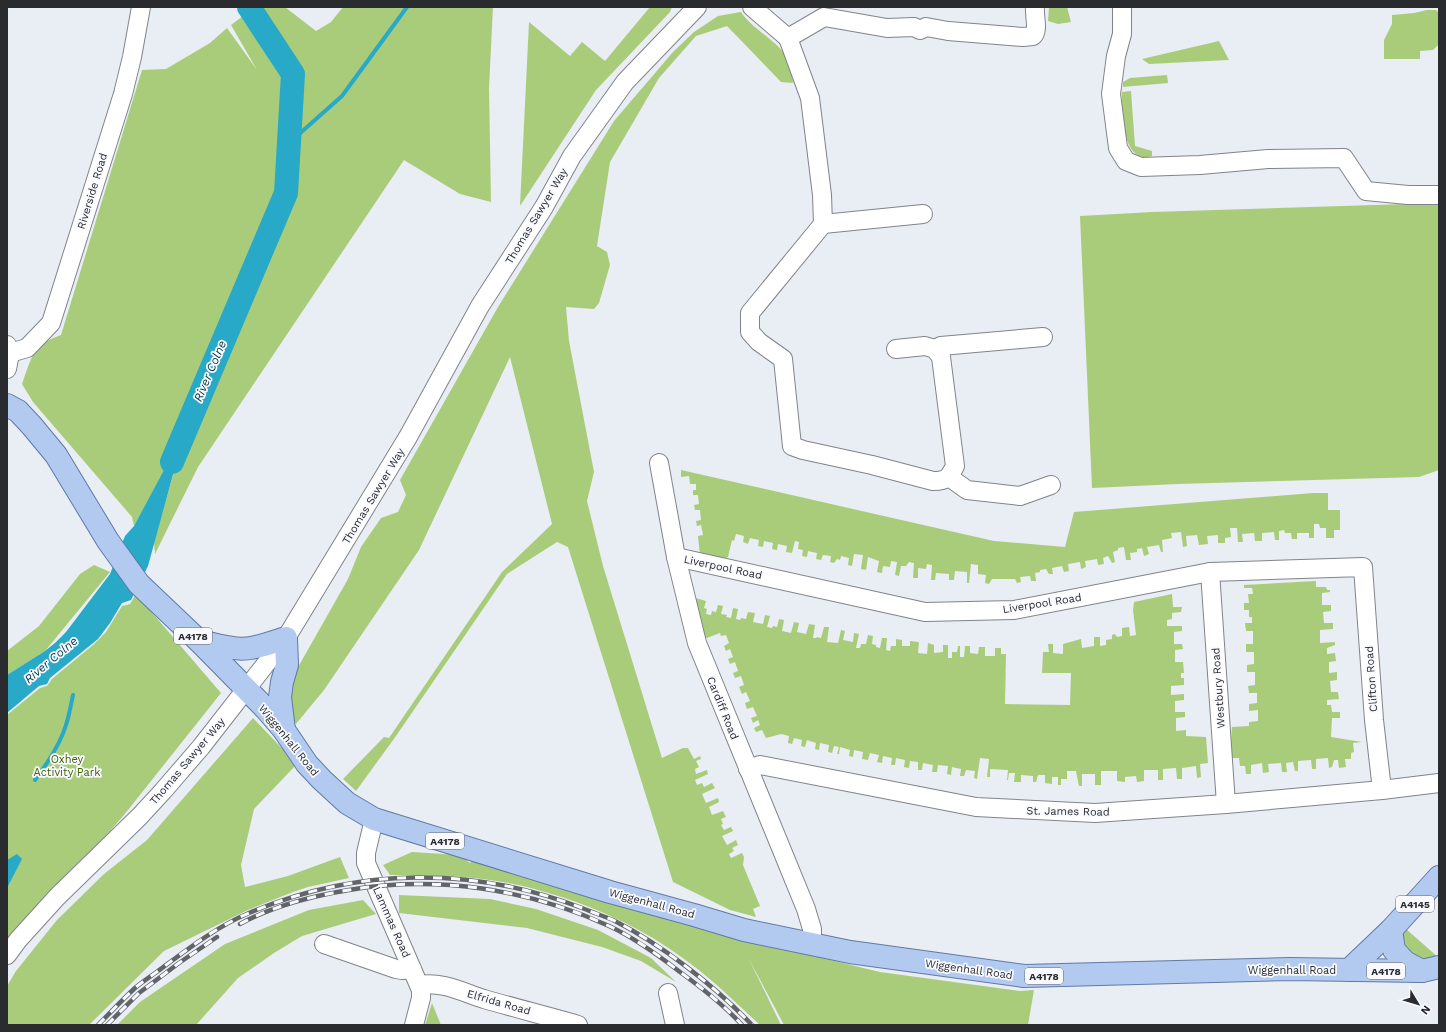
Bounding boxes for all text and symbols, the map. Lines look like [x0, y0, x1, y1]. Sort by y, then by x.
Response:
street label: Riverside Road [75, 151, 110, 231]
street label: Thomas Sawyer Way [503, 166, 570, 267]
water label: River Colne [191, 338, 229, 404]
street label: Thomas Sawyer Way [340, 446, 407, 547]
street label: Liverpool Road [683, 553, 763, 582]
street label: Liverpool Road [1002, 591, 1082, 616]
road number: A4178 [174, 628, 212, 644]
water label: River Colne [22, 634, 80, 686]
street label: Clifton Road [1363, 645, 1380, 712]
street label: Westbury Road [1209, 647, 1228, 729]
street label: Cardiff Road [704, 675, 741, 742]
street label: Wiggenhall Road [256, 702, 321, 779]
street label: Thomas Sawyer Way [147, 715, 228, 808]
park label: Oxhey Activity Park [34, 753, 100, 779]
street label: St. James Road [1026, 804, 1110, 819]
road number: A4178 [426, 833, 464, 849]
street label: Lammas Road [370, 885, 413, 960]
street label: Wiggenhall Road [608, 886, 696, 921]
road number: A4145 [1396, 896, 1434, 912]
street label: Wiggenhall Road [924, 957, 1014, 982]
road number: A4178 [1367, 963, 1405, 979]
street label: Wiggenhall Road [1248, 964, 1336, 977]
road number: A4178 [1025, 968, 1063, 984]
north arrow [1398, 984, 1438, 1024]
street label: Elfrida Road [466, 987, 532, 1018]
text: N [1418, 1003, 1433, 1017]

